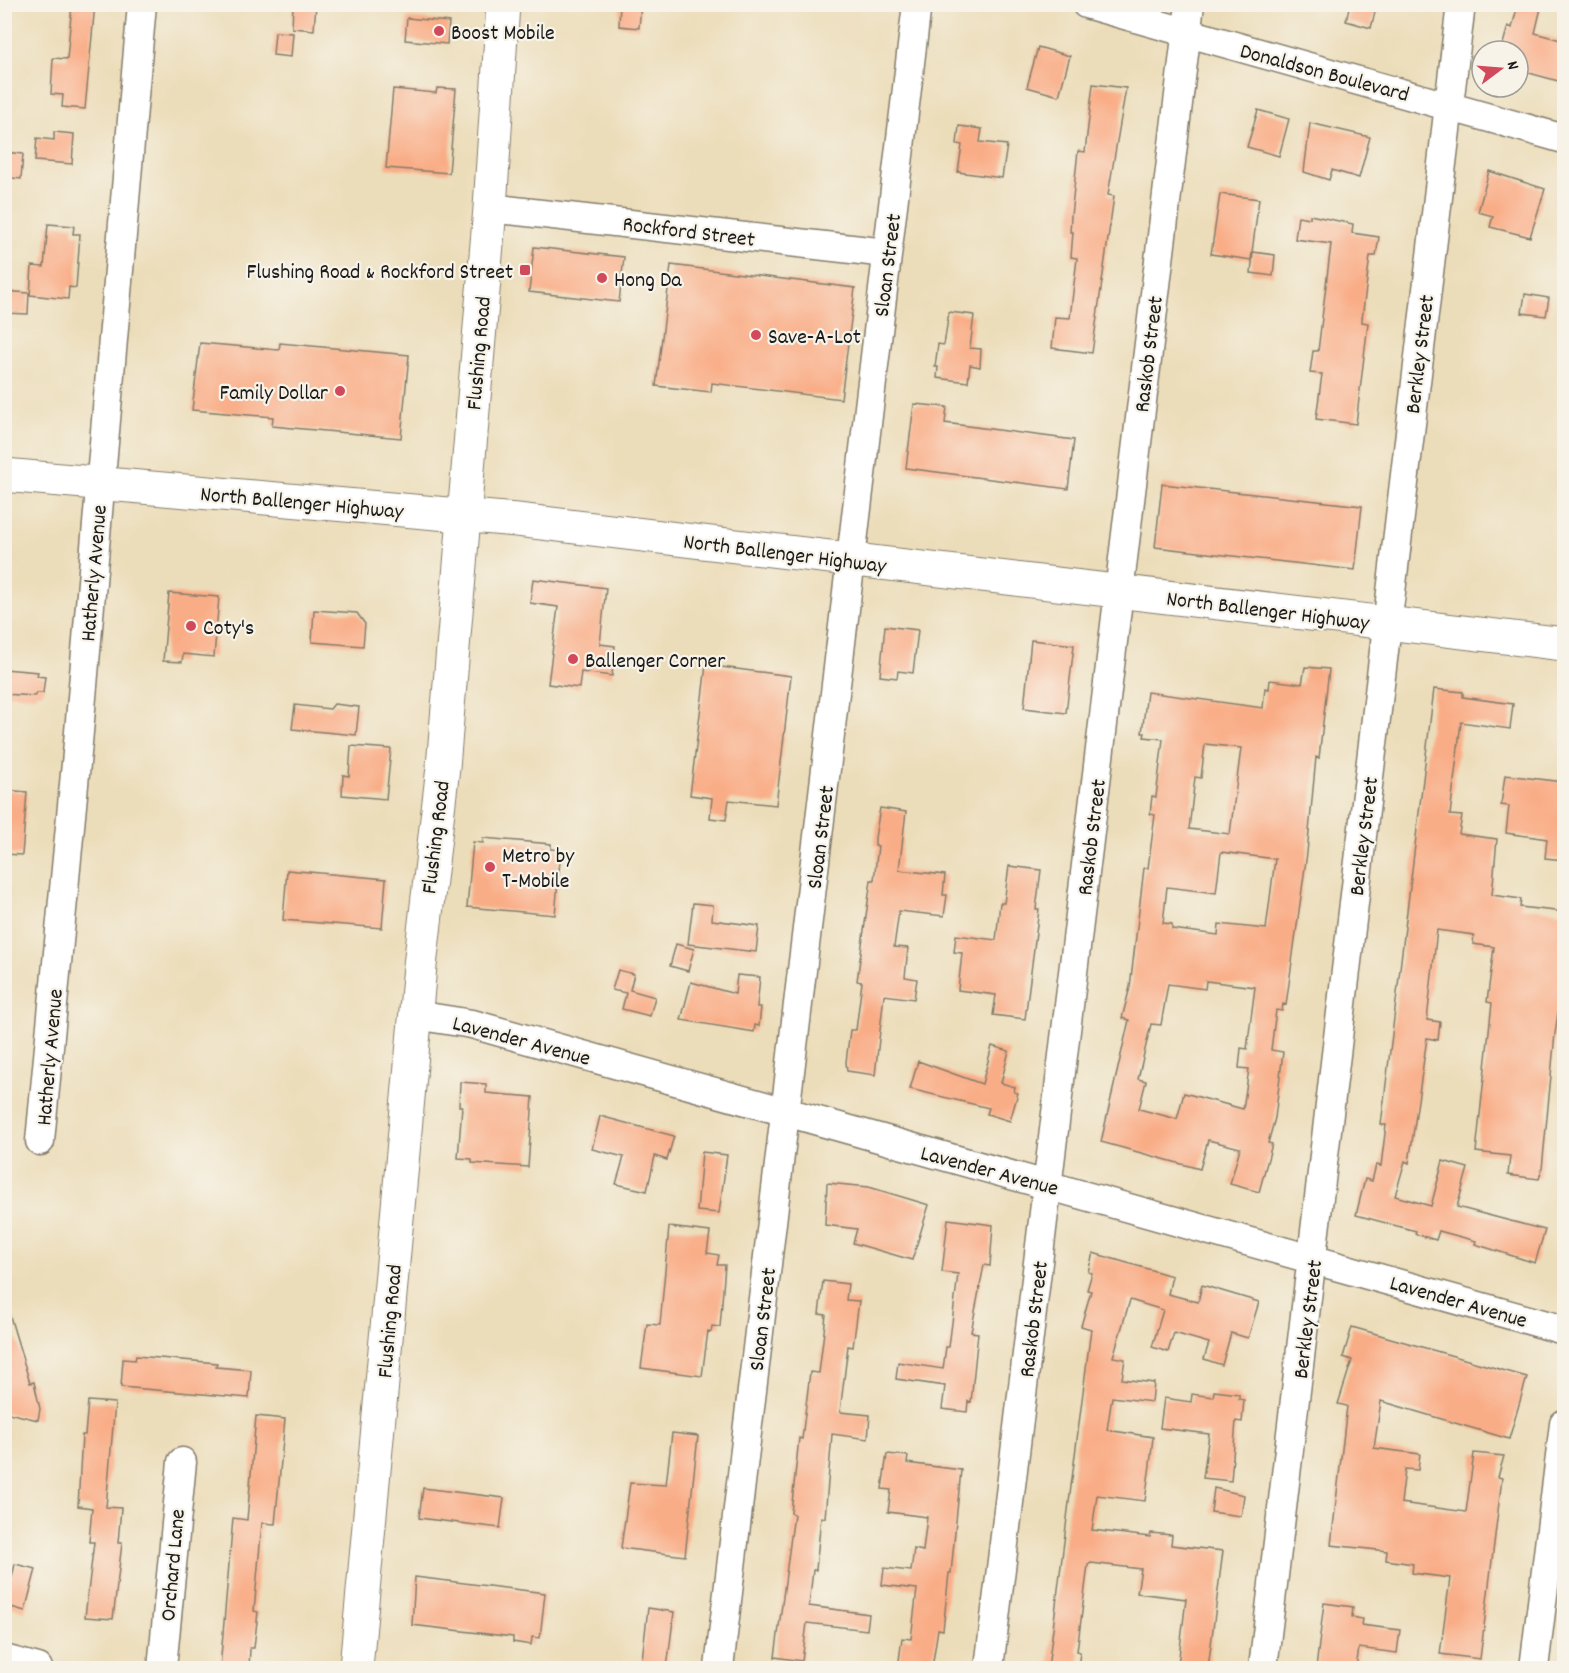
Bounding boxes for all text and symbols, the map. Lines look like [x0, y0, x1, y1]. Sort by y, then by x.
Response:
place label: Boost Mobile [451, 19, 555, 50]
marker: Boost Mobile [432, 24, 446, 38]
street label: Donaldson Boulevard [1236, 37, 1412, 112]
north arrow [1470, 39, 1530, 99]
text: N [1500, 59, 1524, 73]
street label: Rockford Street [621, 210, 756, 257]
street label: Sloan Street [868, 212, 911, 319]
place label: Flushing Road & Rockford Street [246, 258, 513, 289]
marker: Flushing Road & Rockford Street [518, 263, 532, 277]
place label: Hong Da [614, 266, 682, 297]
marker: Hong Da [595, 271, 609, 285]
street label: Berkley Street [1399, 293, 1444, 416]
street label: Raskob Street [1128, 294, 1173, 414]
street label: Flushing Road [460, 295, 501, 411]
place label: Save-A-Lot [768, 323, 861, 354]
marker: Save-A-Lot [749, 328, 763, 342]
place label: Family Dollar [219, 379, 329, 410]
marker: Family Dollar [333, 384, 347, 398]
street label: North Ballenger Highway [199, 480, 406, 529]
street label: Hatherly Avenue [74, 504, 117, 643]
street label: North Ballenger Highway [681, 528, 889, 583]
street label: North Ballenger Highway [1164, 585, 1372, 640]
place label: Coty's [203, 614, 254, 645]
marker: Coty's [184, 619, 198, 633]
place label: Ballenger Corner [585, 647, 726, 678]
marker: Ballenger Corner [566, 652, 580, 666]
street label: Berkley Street [1343, 775, 1388, 898]
street label: Raskob Street [1071, 777, 1116, 897]
street label: Flushing Road [415, 779, 460, 896]
street label: Sloan Street [801, 784, 844, 891]
place label: Metro by T-Mobile [502, 842, 575, 898]
marker: Metro by T-Mobile [483, 860, 497, 874]
street label: Hatherly Avenue [30, 988, 73, 1127]
street label: Lavender Avenue [449, 1009, 594, 1076]
street label: Lavender Avenue [917, 1139, 1062, 1206]
street label: Berkley Street [1287, 1258, 1332, 1381]
street label: Raskob Street [1013, 1259, 1058, 1379]
street label: Flushing Road [371, 1263, 412, 1379]
street label: Sloan Street [743, 1266, 786, 1373]
street label: Lavender Avenue [1386, 1269, 1530, 1338]
street label: Orchard Lane [154, 1508, 195, 1623]

